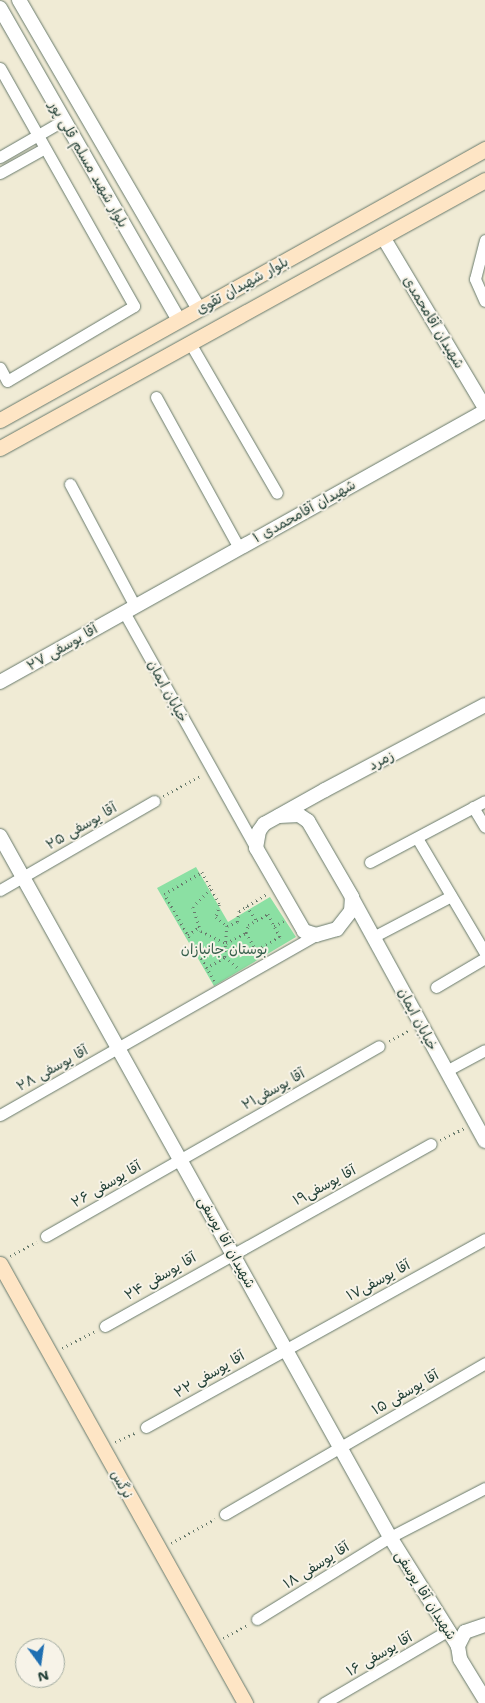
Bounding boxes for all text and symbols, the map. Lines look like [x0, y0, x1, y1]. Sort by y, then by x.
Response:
street label: بلوار شهید مسلم قلی پور [46, 98, 132, 230]
street label: بلوار شهیدان تقوی [193, 253, 291, 317]
street label: شهیدان آقامحمدی [400, 273, 468, 371]
street label: شهیدان آقامحمدی ۱ [250, 476, 358, 546]
street label: آقا یوسفی ۲۷ [24, 620, 100, 674]
street label: خیابان ایمان [144, 657, 192, 725]
street label: زمرد [366, 746, 396, 774]
street label: آقا یوسفی ۲۵ [43, 799, 119, 853]
park label: بوستان جانبازان [181, 941, 267, 957]
street label: خیابان ایمان [395, 985, 441, 1053]
street label: آقا یوسفی ۲۸ [13, 1042, 91, 1094]
street label: آقا یوسفی۲۱ [239, 1065, 307, 1113]
street label: آقا یوسفی ۲۶ [68, 1157, 144, 1211]
street label: آقا یوسفی۱۹ [290, 1161, 358, 1209]
street label: شهیدان آقا یوسفی [195, 1193, 259, 1291]
street label: آقا یوسفی ۲۴ [121, 1249, 199, 1303]
street label: آقا یوسفی۱۷ [343, 1256, 413, 1304]
street label: آقا یوسفی ۲۲ [171, 1347, 247, 1401]
street label: آقا یوسفی ۱۵ [369, 1366, 441, 1418]
street label: نرگس [107, 1467, 137, 1501]
street label: آقا یوسفی ۱۸ [280, 1538, 352, 1592]
street label: شهیدان آقا یوسفی [392, 1547, 460, 1643]
street label: آقا یوسفی ۱۶ [343, 1628, 415, 1680]
north arrow [15, 1638, 65, 1688]
text: N [36, 1667, 51, 1687]

